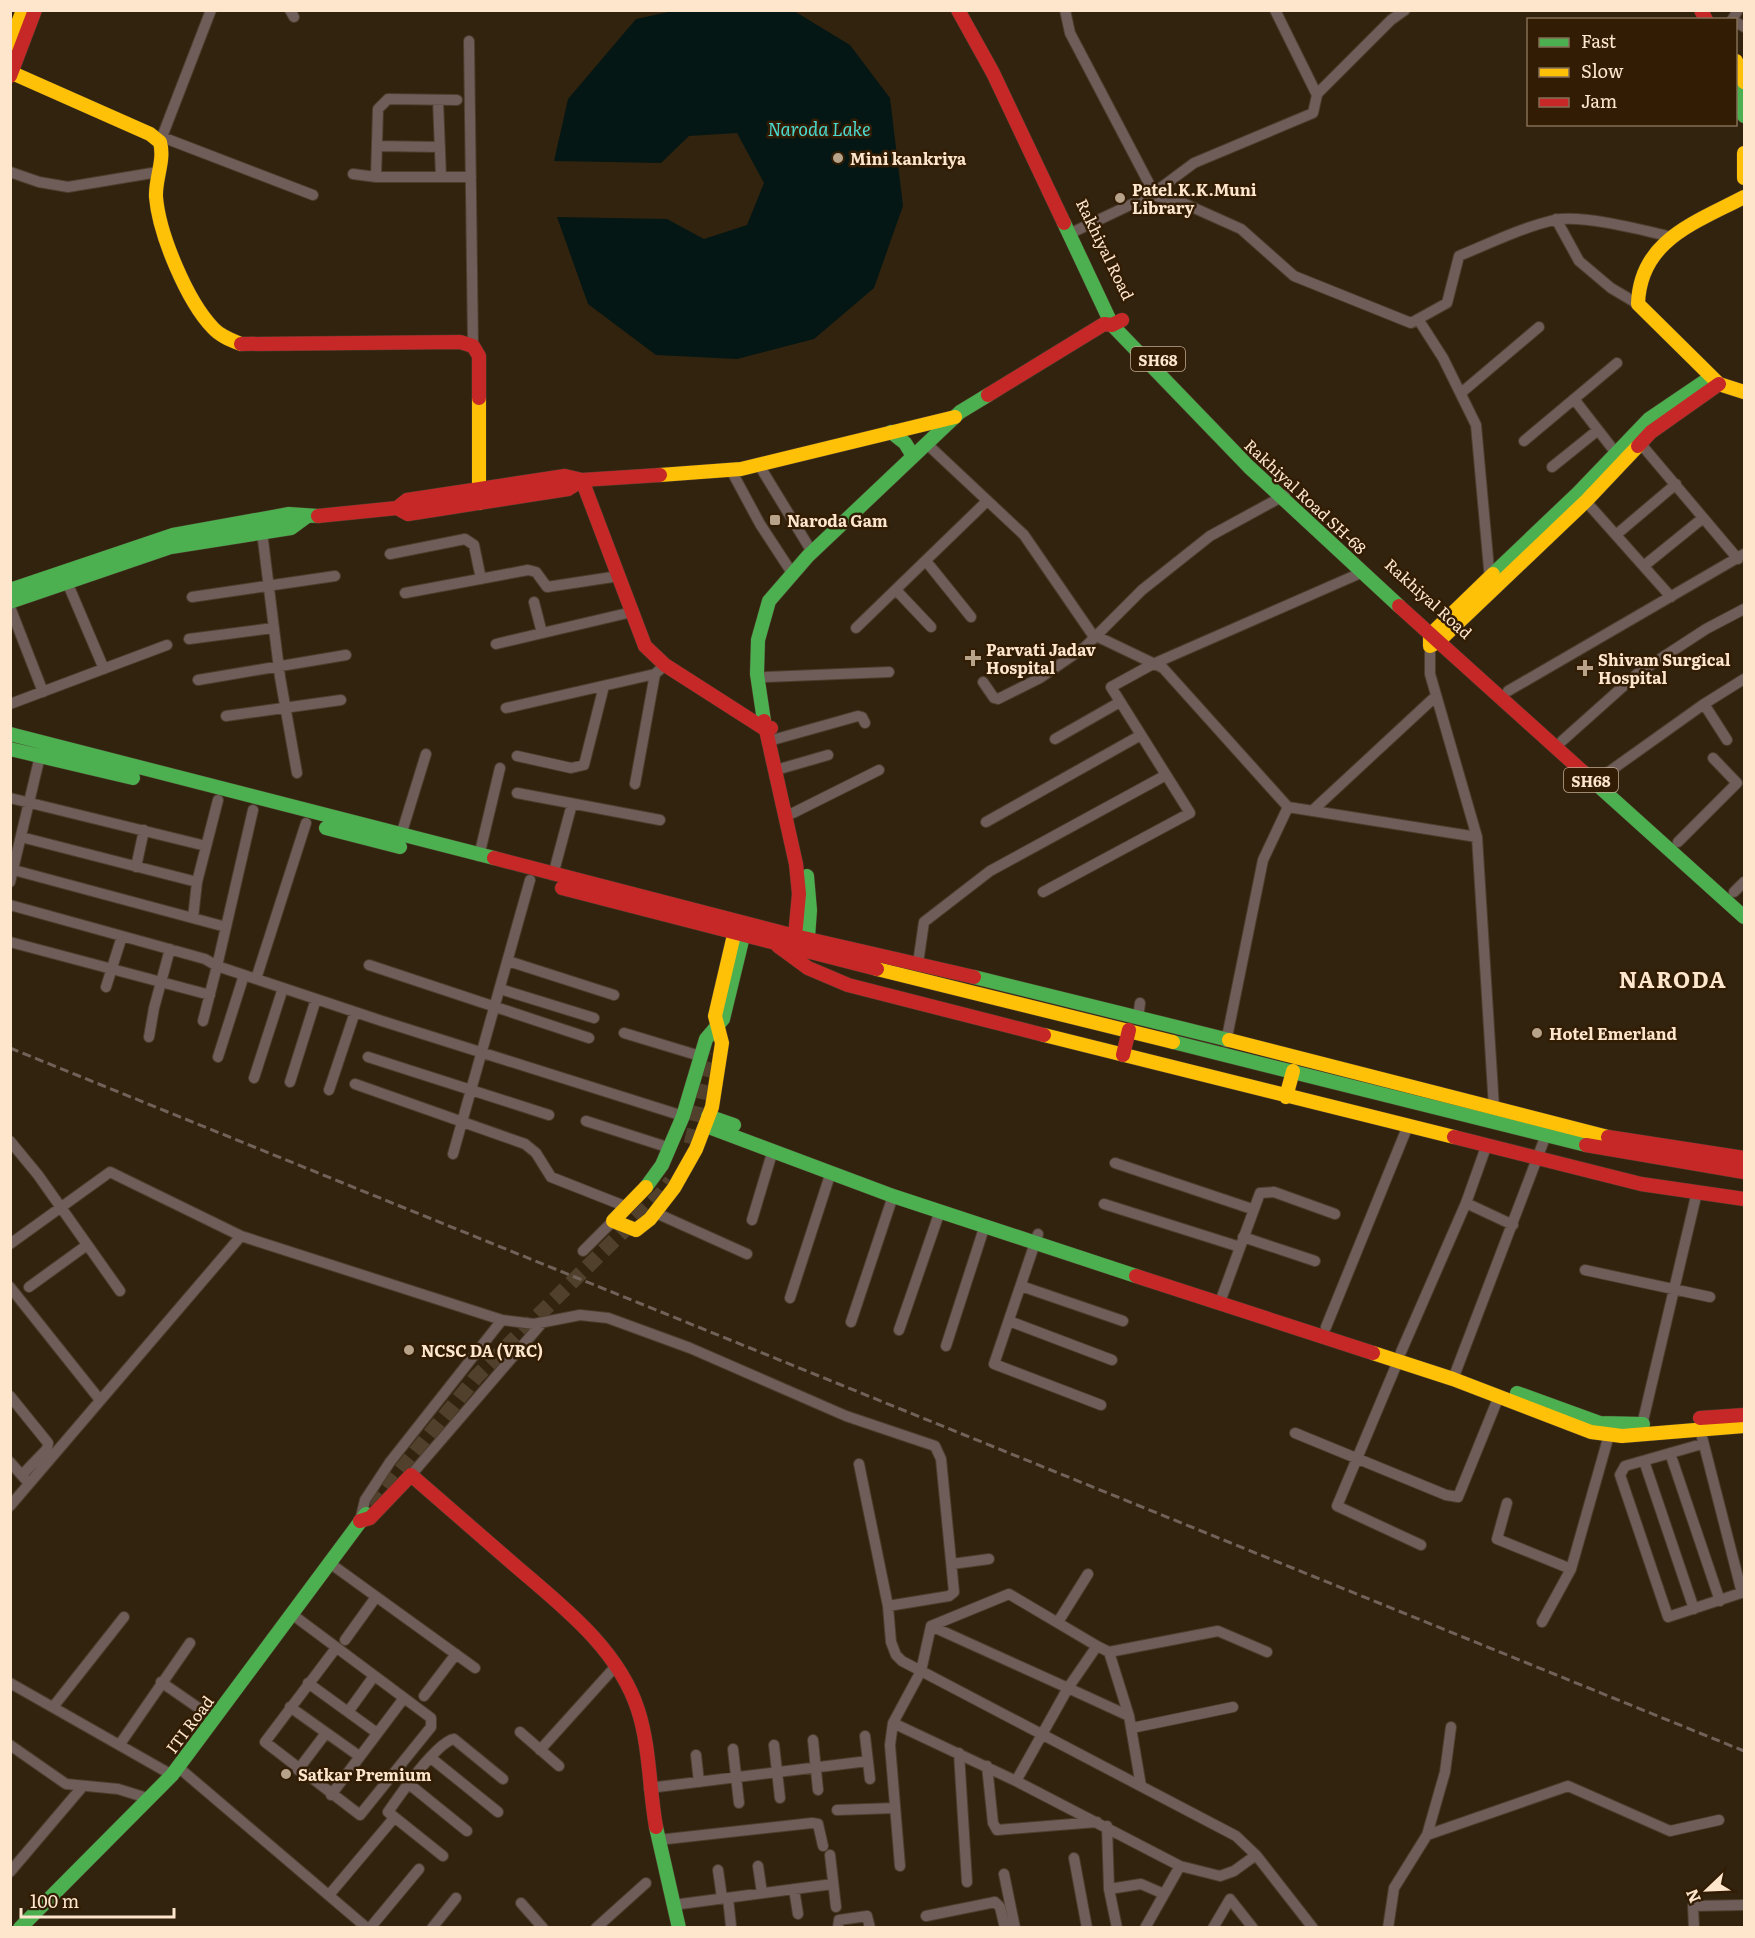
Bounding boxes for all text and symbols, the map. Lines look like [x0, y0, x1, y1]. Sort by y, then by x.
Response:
legend [1527, 18, 1737, 126]
text: Fast [1581, 27, 1617, 54]
text: Slow [1581, 57, 1624, 84]
text: Jam [1581, 87, 1617, 114]
water label: Naroda Lake [767, 115, 871, 142]
place label: Mini kankriya [850, 146, 967, 170]
marker: Mini kankriya [831, 151, 845, 165]
place label: Patel.K.K.Muni Library [1132, 177, 1257, 219]
marker: Patel.K.K.Muni Library [1113, 191, 1127, 205]
street label: Rakhiyal Road [1071, 194, 1141, 304]
road number: SH68 [1131, 347, 1185, 371]
street label: Rakhiyal Road SH-68 [1240, 433, 1373, 559]
place label: Naroda Gam [787, 508, 888, 532]
marker: Naroda Gam [768, 513, 782, 527]
street label: Rakhiyal Road [1380, 552, 1478, 644]
place label: Parvati Jadav Hospital [986, 637, 1096, 679]
place label: Shivam Surgical Hospital [1598, 647, 1731, 689]
marker: Parvati Jadav Hospital [964, 649, 982, 667]
marker: Shivam Surgical Hospital [1576, 659, 1594, 677]
road number: SH68 [1564, 768, 1618, 792]
district label: NARODA [1619, 962, 1727, 995]
place label: Hotel Emerland [1549, 1021, 1678, 1045]
marker: Hotel Emerland [1530, 1026, 1544, 1040]
place label: NCSC DA (VRC) [421, 1338, 543, 1362]
marker: NCSC DA (VRC) [402, 1343, 416, 1357]
street label: ITI Road [159, 1690, 219, 1758]
place label: Satkar Premium [298, 1762, 432, 1786]
marker: Satkar Premium [279, 1767, 293, 1781]
north arrow [1677, 1860, 1737, 1920]
scale bar [21, 1881, 174, 1919]
text: N [1679, 1885, 1706, 1907]
text: 100 m [30, 1887, 79, 1914]

